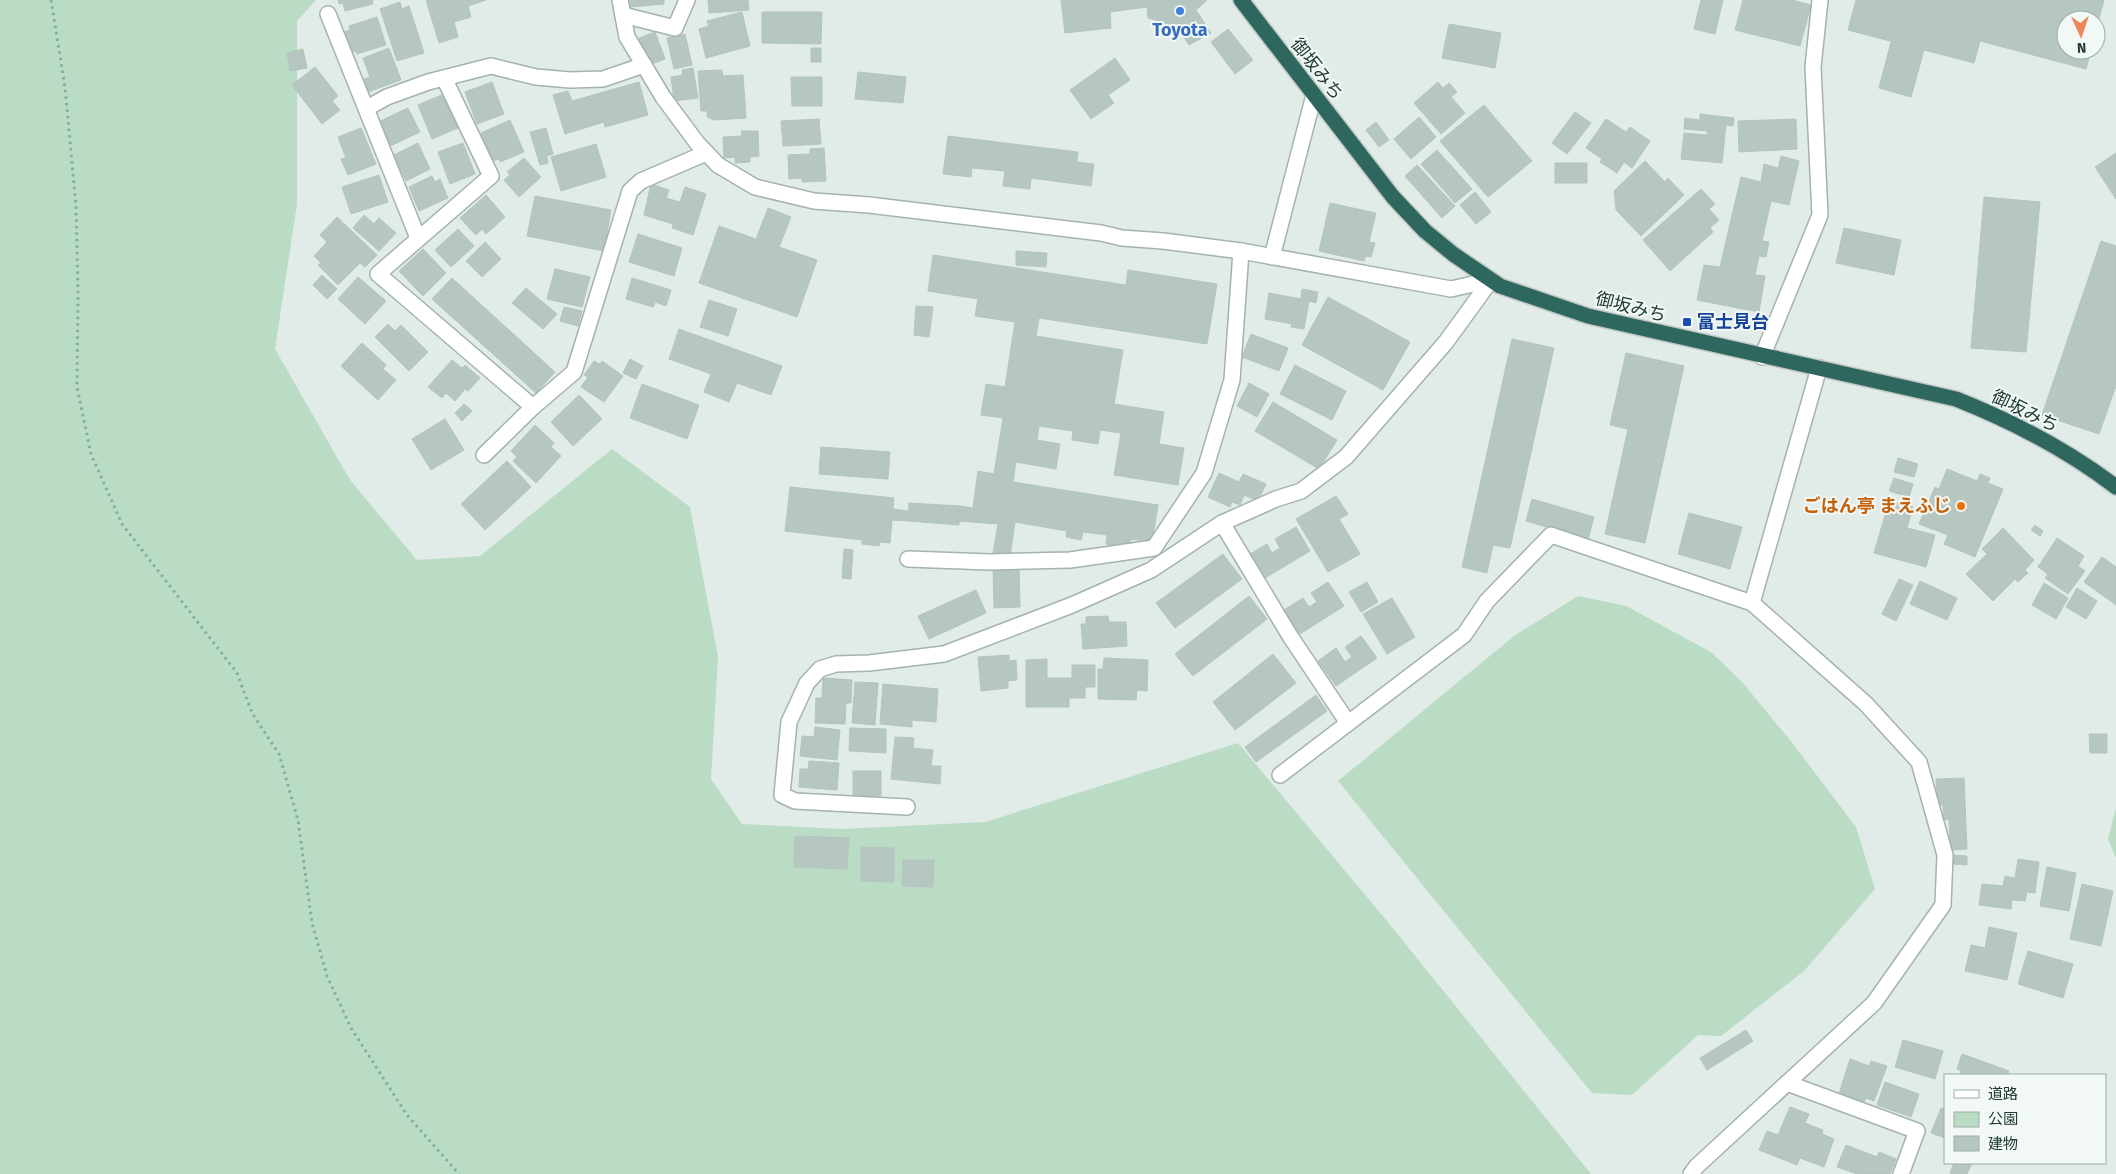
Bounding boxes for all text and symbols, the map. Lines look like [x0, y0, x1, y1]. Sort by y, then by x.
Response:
marker: Toyota [1174, 5, 1186, 17]
north arrow [2056, 10, 2106, 60]
place label: Toyota [1152, 19, 1208, 41]
street label: 御坂みち [1286, 34, 1348, 104]
text: N [2077, 39, 2087, 56]
street label: 御坂みち [1593, 288, 1669, 326]
place label: 富士見台 [1697, 311, 1769, 333]
marker: 富士見台 [1681, 316, 1693, 328]
street label: 御坂みち [1988, 385, 2062, 437]
place label: ごはん亭 まえふじ [1803, 495, 1951, 517]
marker: ごはん亭 まえふじ [1955, 500, 1967, 512]
legend [1944, 1074, 2106, 1164]
text: 道路 [1988, 1085, 2018, 1103]
text: 公園 [1988, 1110, 2018, 1128]
text: 建物 [1988, 1135, 2018, 1153]

